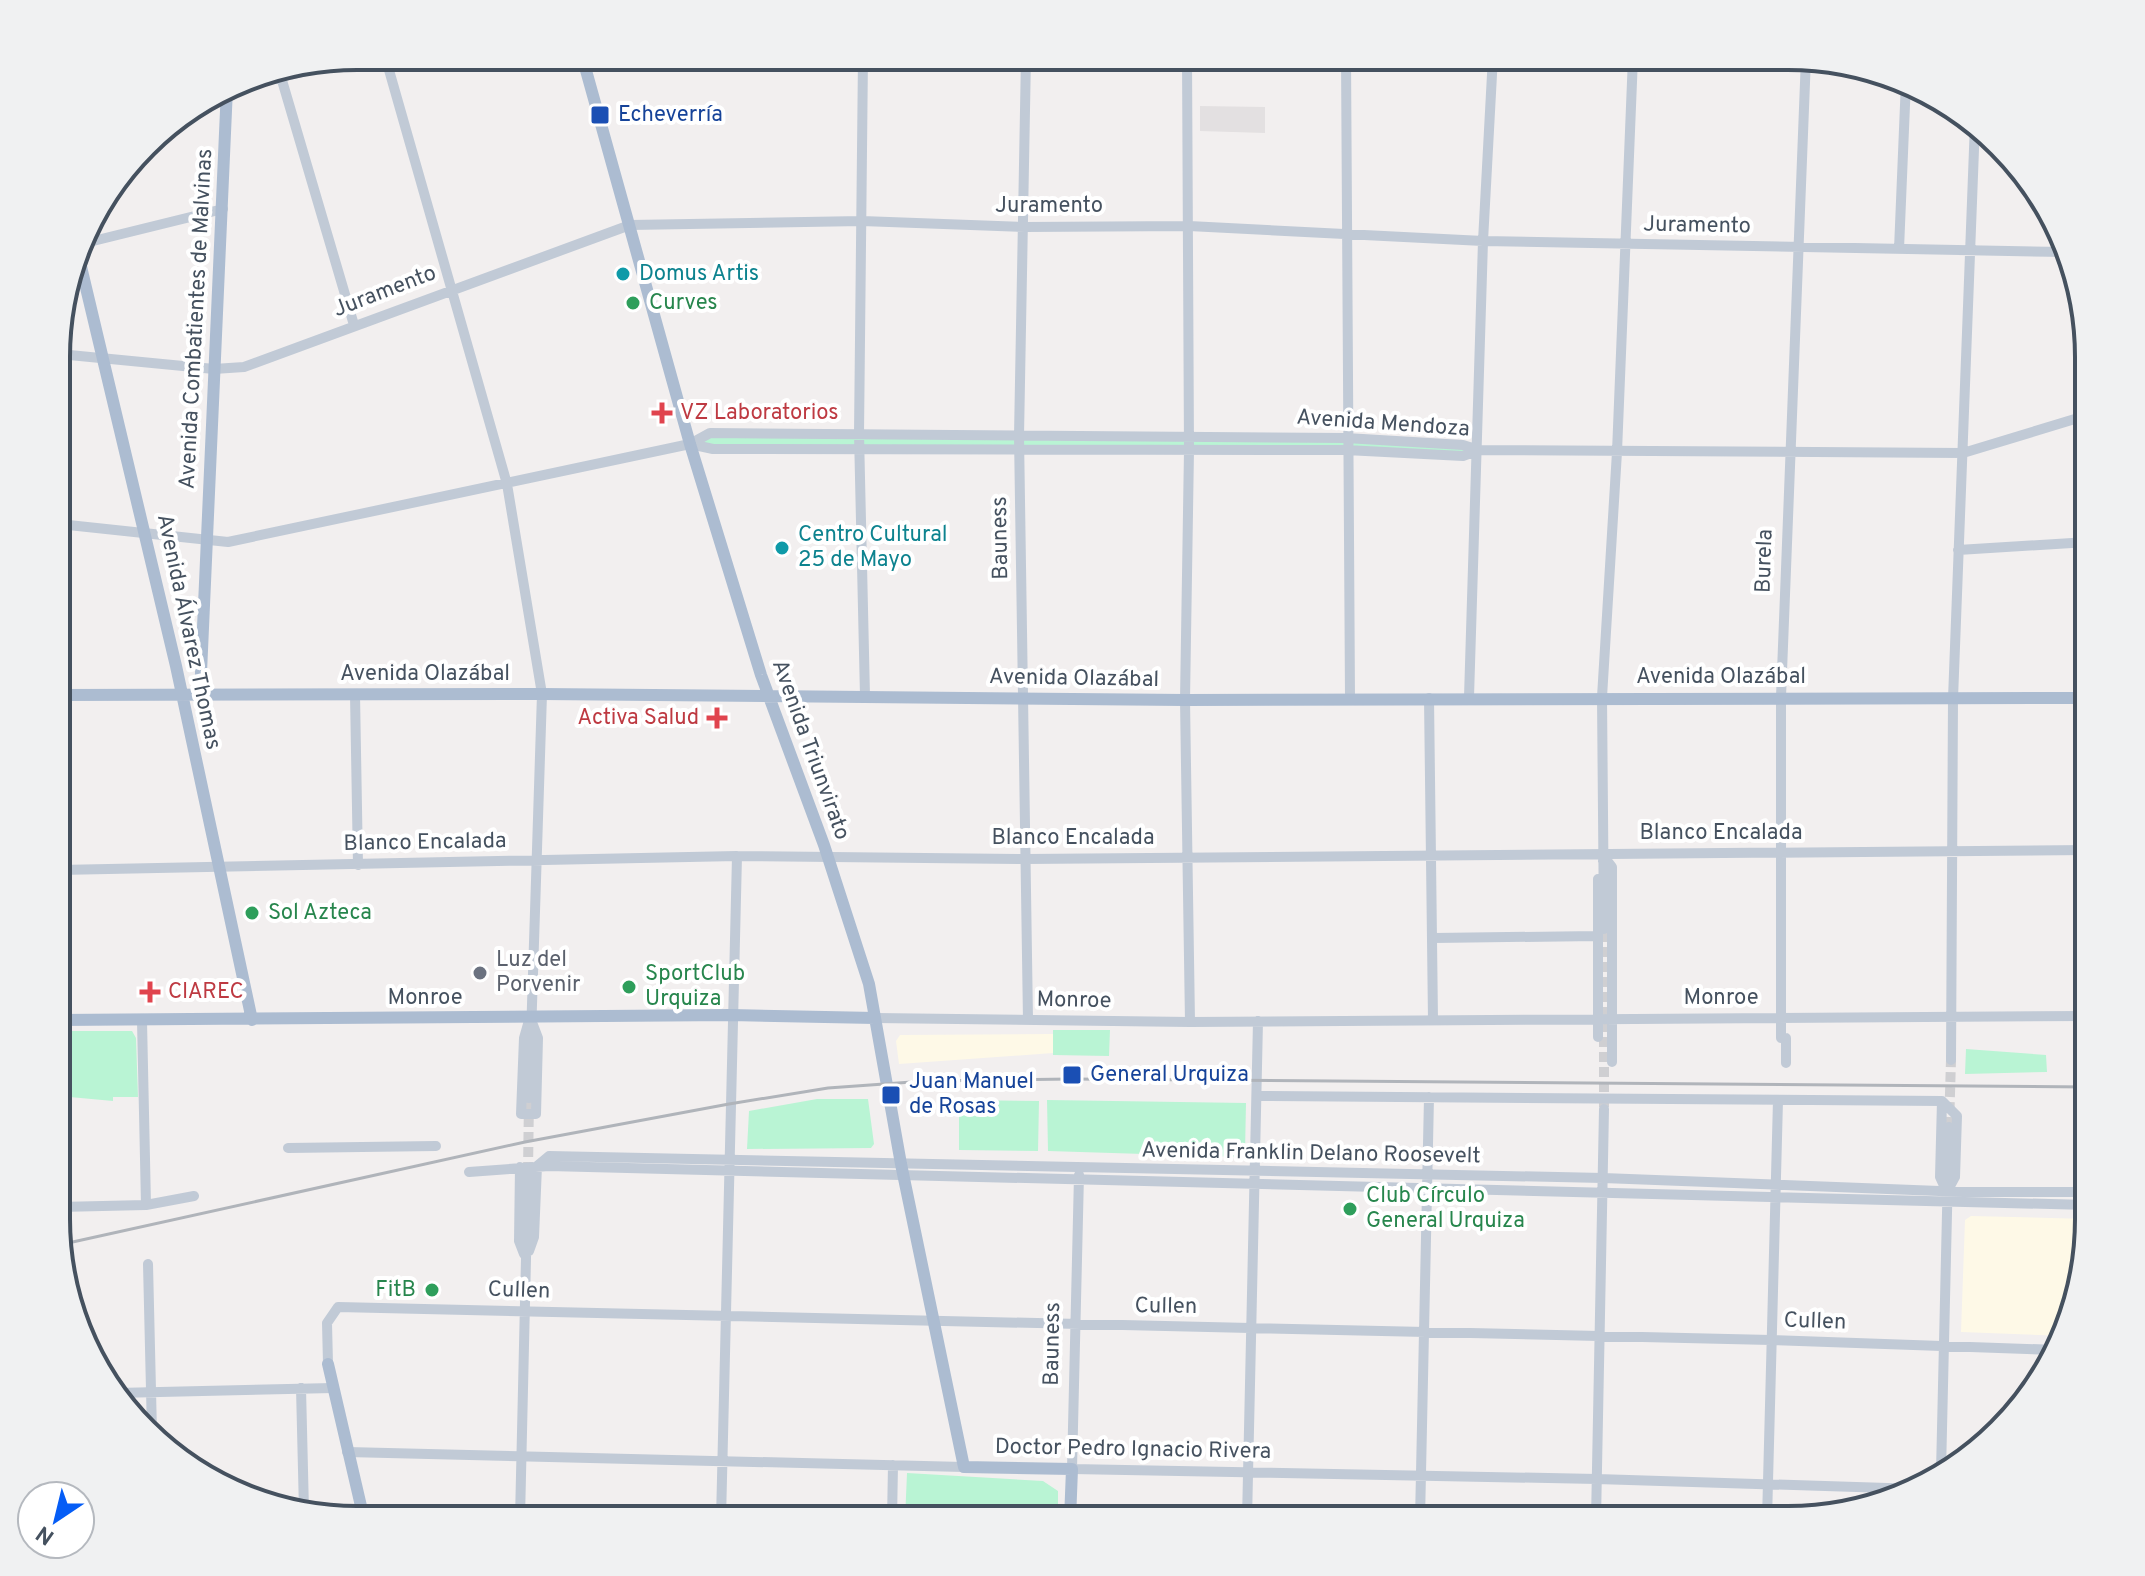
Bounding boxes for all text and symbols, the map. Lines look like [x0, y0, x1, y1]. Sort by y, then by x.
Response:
place label: Echeverría [618, 102, 723, 129]
marker: Echeverría [589, 104, 611, 126]
street label: Avenida Combatientes de Malvinas [175, 148, 219, 490]
street label: Juramento [995, 193, 1103, 220]
street label: Juramento [1643, 212, 1751, 240]
street label: Juramento [330, 260, 440, 324]
place label: Domus Artis [639, 261, 759, 288]
marker: Domus Artis [614, 265, 632, 283]
place label: Curves [649, 290, 718, 317]
marker: Curves [624, 294, 642, 312]
place label: VZ Laboratorios [680, 400, 839, 427]
marker: VZ Laboratorios [651, 402, 673, 424]
street label: Avenida Mendoza [1295, 404, 1471, 444]
street label: Bauness [987, 496, 1015, 580]
street label: Avenida Álvarez Thomas [150, 511, 228, 752]
place label: Centro Cultural 25 de Mayo [798, 522, 948, 574]
street label: Burela [1750, 528, 1780, 594]
marker: Centro Cultural 25 de Mayo [773, 539, 791, 557]
street label: Avenida Triunvirato [765, 656, 855, 844]
street label: Avenida Olazábal [340, 661, 510, 688]
street label: Avenida Olazábal [989, 664, 1159, 694]
street label: Avenida Olazábal [1636, 664, 1806, 691]
place label: Activa Salud [577, 705, 699, 732]
marker: Activa Salud [706, 707, 728, 729]
street label: Blanco Encalada [1639, 820, 1803, 847]
street label: Blanco Encalada [991, 825, 1155, 852]
street label: Blanco Encalada [343, 828, 507, 858]
place label: Sol Azteca [268, 900, 372, 927]
marker: Sol Azteca [243, 904, 261, 922]
place label: Luz del Porvenir [496, 947, 581, 999]
place label: SportClub Urquiza [645, 961, 745, 1013]
marker: Luz del Porvenir [471, 964, 489, 982]
marker: SportClub Urquiza [620, 978, 638, 996]
place label: CIAREC [168, 979, 244, 1006]
marker: CIAREC [139, 981, 161, 1003]
street label: Monroe [387, 985, 463, 1012]
street label: Monroe [1683, 985, 1759, 1012]
street label: Monroe [1036, 987, 1112, 1015]
place label: General Urquiza [1090, 1062, 1249, 1089]
marker: General Urquiza [1061, 1064, 1083, 1086]
place label: Juan Manuel de Rosas [909, 1069, 1034, 1121]
marker: Juan Manuel de Rosas [880, 1084, 902, 1106]
street label: Avenida Franklin Delano Roosevelt [1141, 1138, 1481, 1170]
place label: Club Círculo General Urquiza [1366, 1183, 1525, 1235]
marker: Club Círculo General Urquiza [1341, 1200, 1359, 1218]
street label: Cullen [487, 1276, 551, 1306]
place label: FitB [375, 1277, 416, 1304]
marker: FitB [423, 1281, 441, 1299]
street label: Cullen [1134, 1293, 1198, 1321]
street label: Bauness [1039, 1302, 1067, 1386]
street label: Cullen [1783, 1307, 1847, 1337]
street label: Doctor Pedro Ignacio Rivera [995, 1434, 1271, 1466]
north arrow [16, 1480, 96, 1560]
text: N [32, 1519, 60, 1550]

